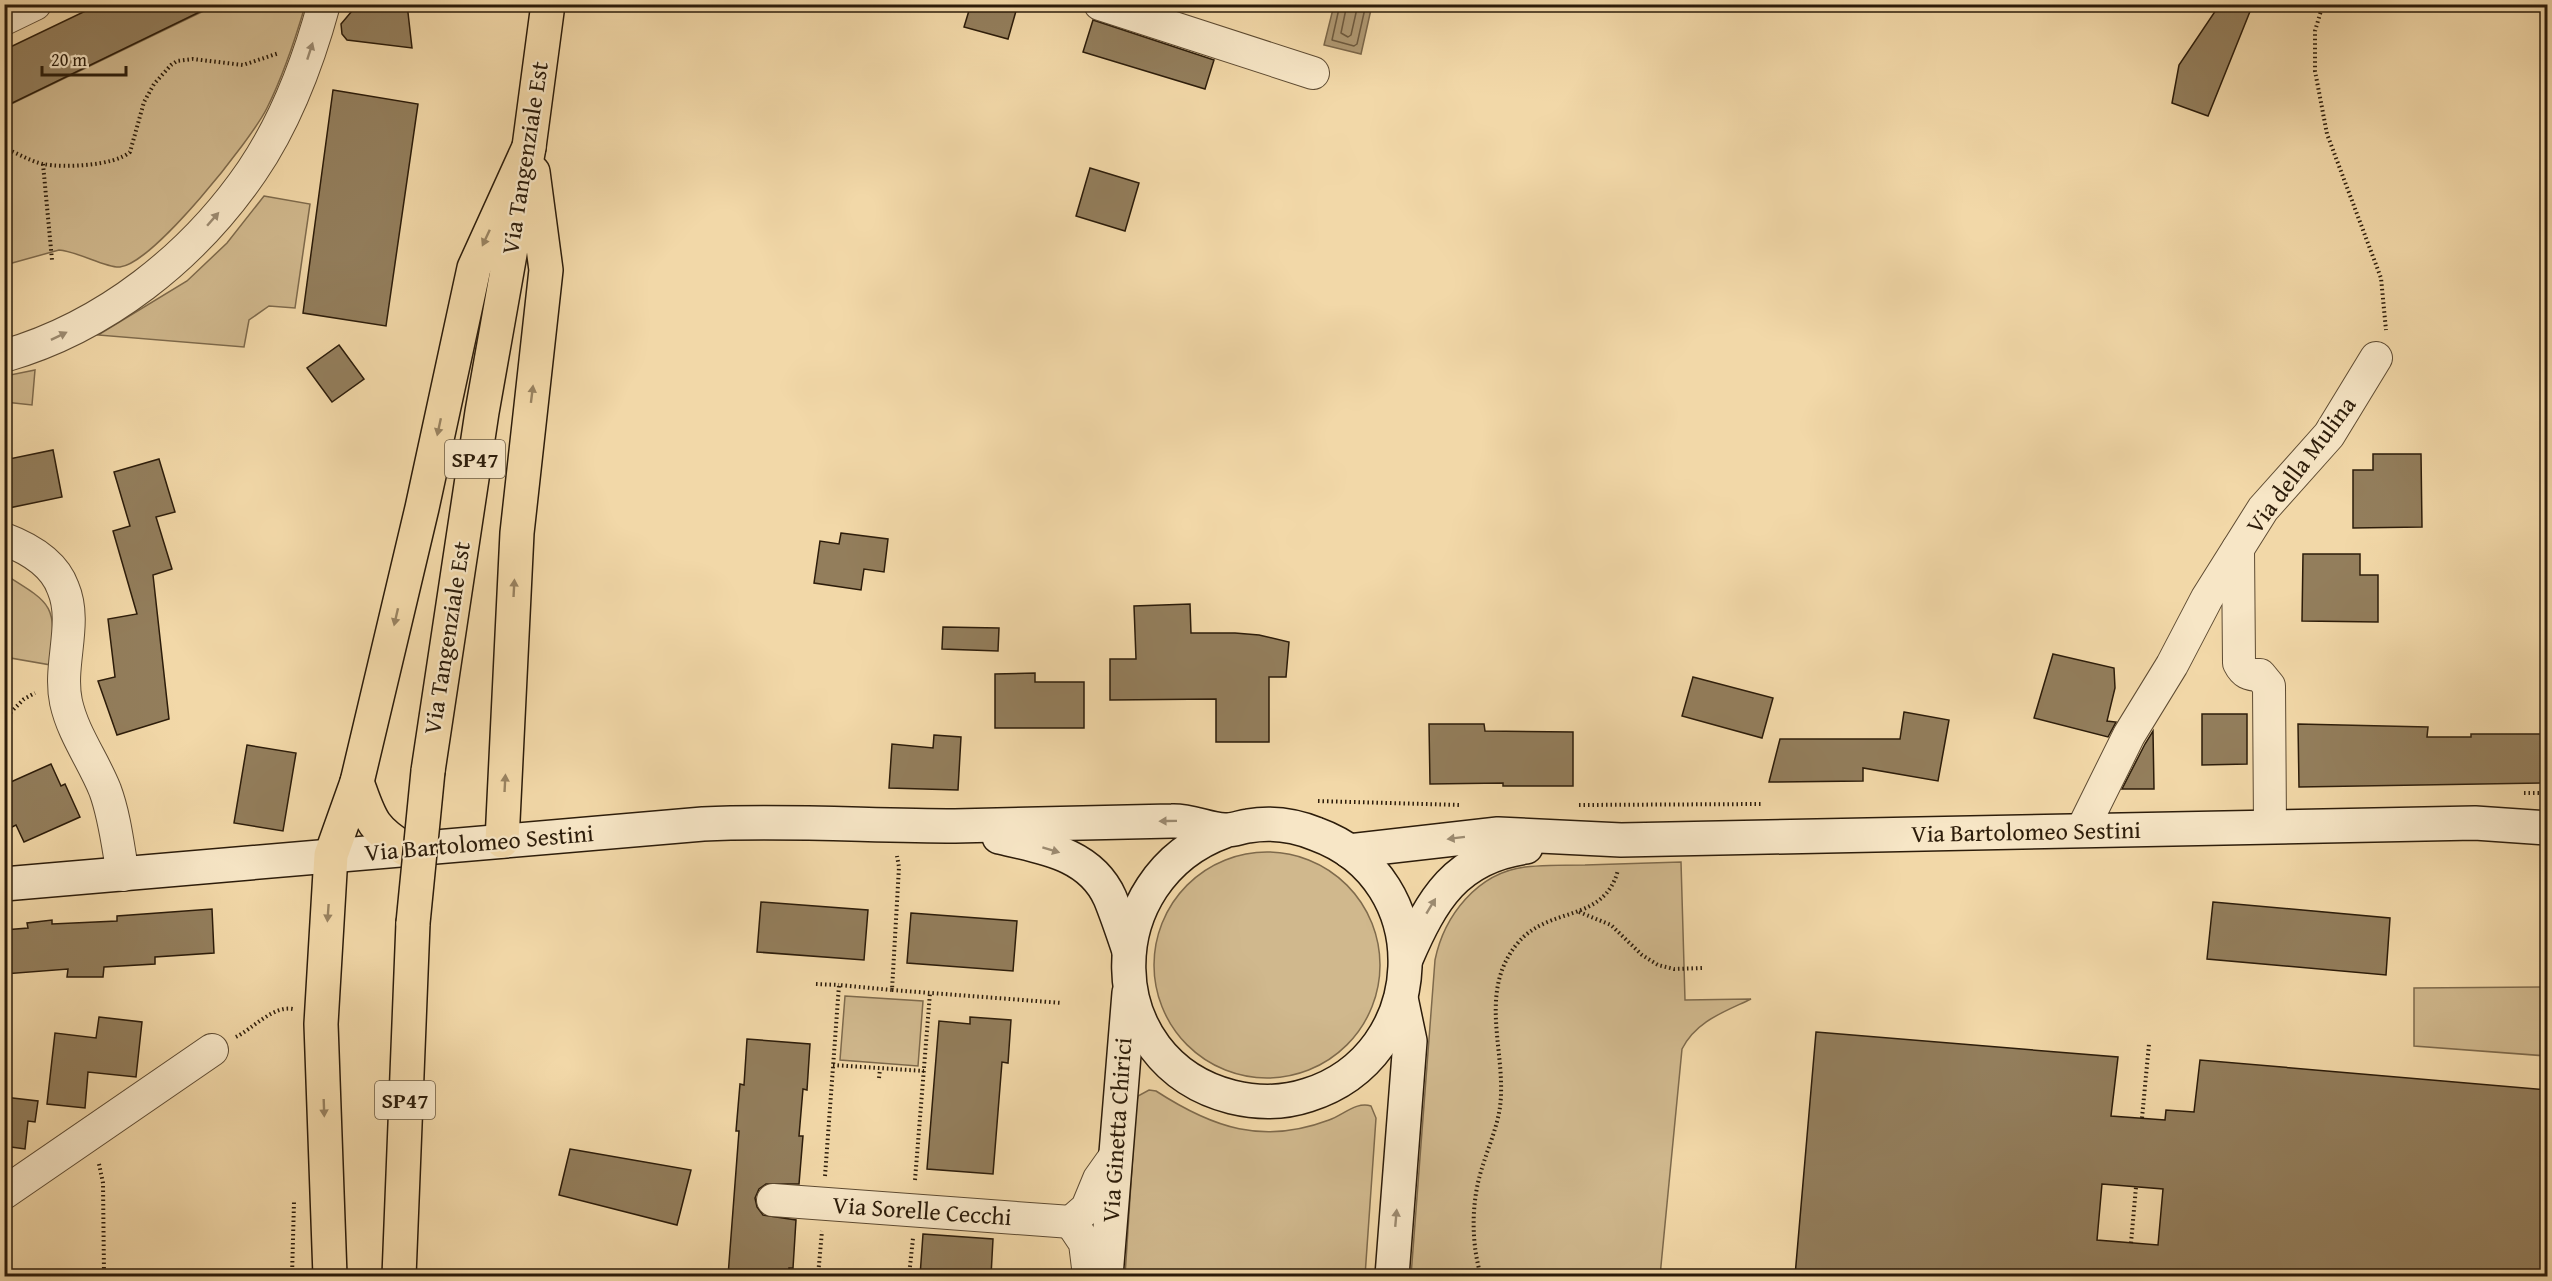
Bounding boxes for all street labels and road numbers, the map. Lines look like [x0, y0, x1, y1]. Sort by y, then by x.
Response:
street label: Via Tangenziale Est [492, 58, 557, 257]
street label: Via della Mulina [2237, 388, 2364, 541]
road number: SP47 [445, 440, 505, 478]
street label: Via Tangenziale Est [414, 538, 479, 737]
street label: Via Bartolomeo Sestini [1911, 812, 2142, 851]
street label: Via Bartolomeo Sestini [363, 815, 595, 870]
street label: Via Ginetta Chirici [1093, 1036, 1140, 1224]
road number: SP47 [375, 1081, 435, 1119]
street label: Via Sorelle Cecchi [831, 1187, 1013, 1234]

